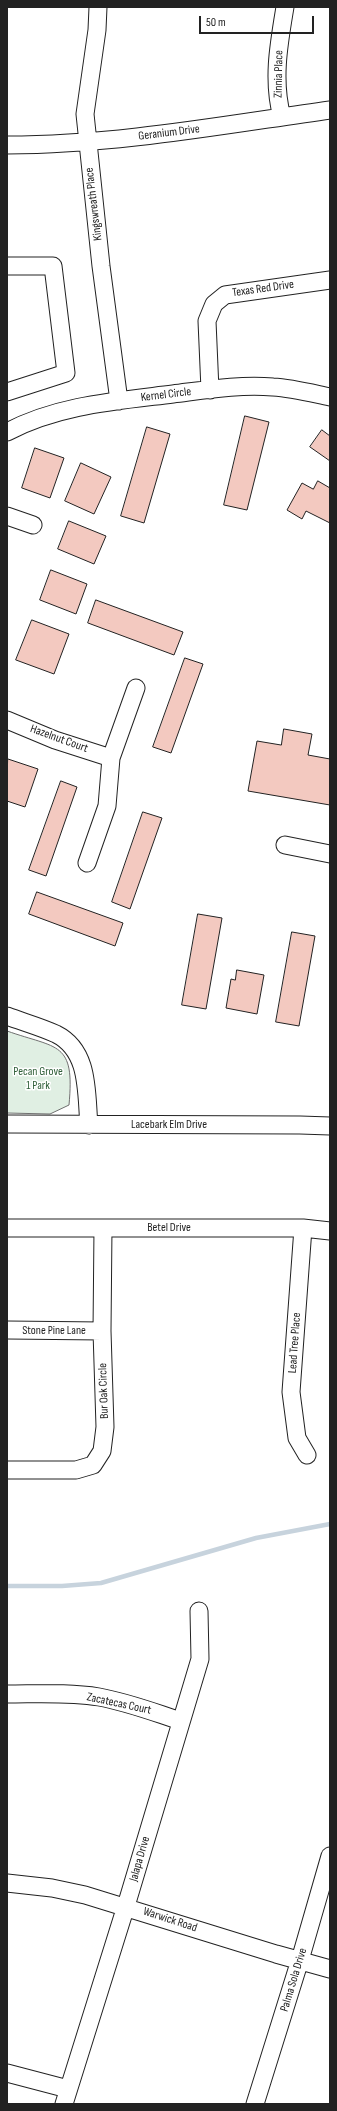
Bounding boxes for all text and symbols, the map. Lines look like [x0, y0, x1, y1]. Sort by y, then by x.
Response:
scale bar [201, 8, 316, 34]
text: 50 m [206, 15, 226, 30]
street label: Zinnia Place [271, 50, 287, 98]
street label: Geranium Drive [138, 122, 200, 144]
street label: Kingswreath Place [82, 167, 106, 241]
street label: Texas Red Drive [231, 278, 295, 300]
street label: Kernel Circle [140, 385, 192, 405]
street label: Hazelnut Court [28, 722, 90, 756]
park label: Pecan Grove 1 Park [13, 1065, 63, 1093]
street label: Lacebark Elm Drive [131, 1118, 207, 1132]
street label: Betel Drive [147, 1221, 191, 1235]
street label: Lead Tree Place [286, 1312, 304, 1374]
street label: Stone Pine Lane [22, 1324, 86, 1338]
street label: Bur Oak Circle [96, 1363, 112, 1419]
street label: Zacatecas Court [85, 1690, 153, 1718]
street label: Jalapa Drive [127, 1835, 153, 1883]
street label: Warwick Road [141, 1905, 199, 1935]
street label: Palma Sola Drive [277, 1946, 311, 2014]

